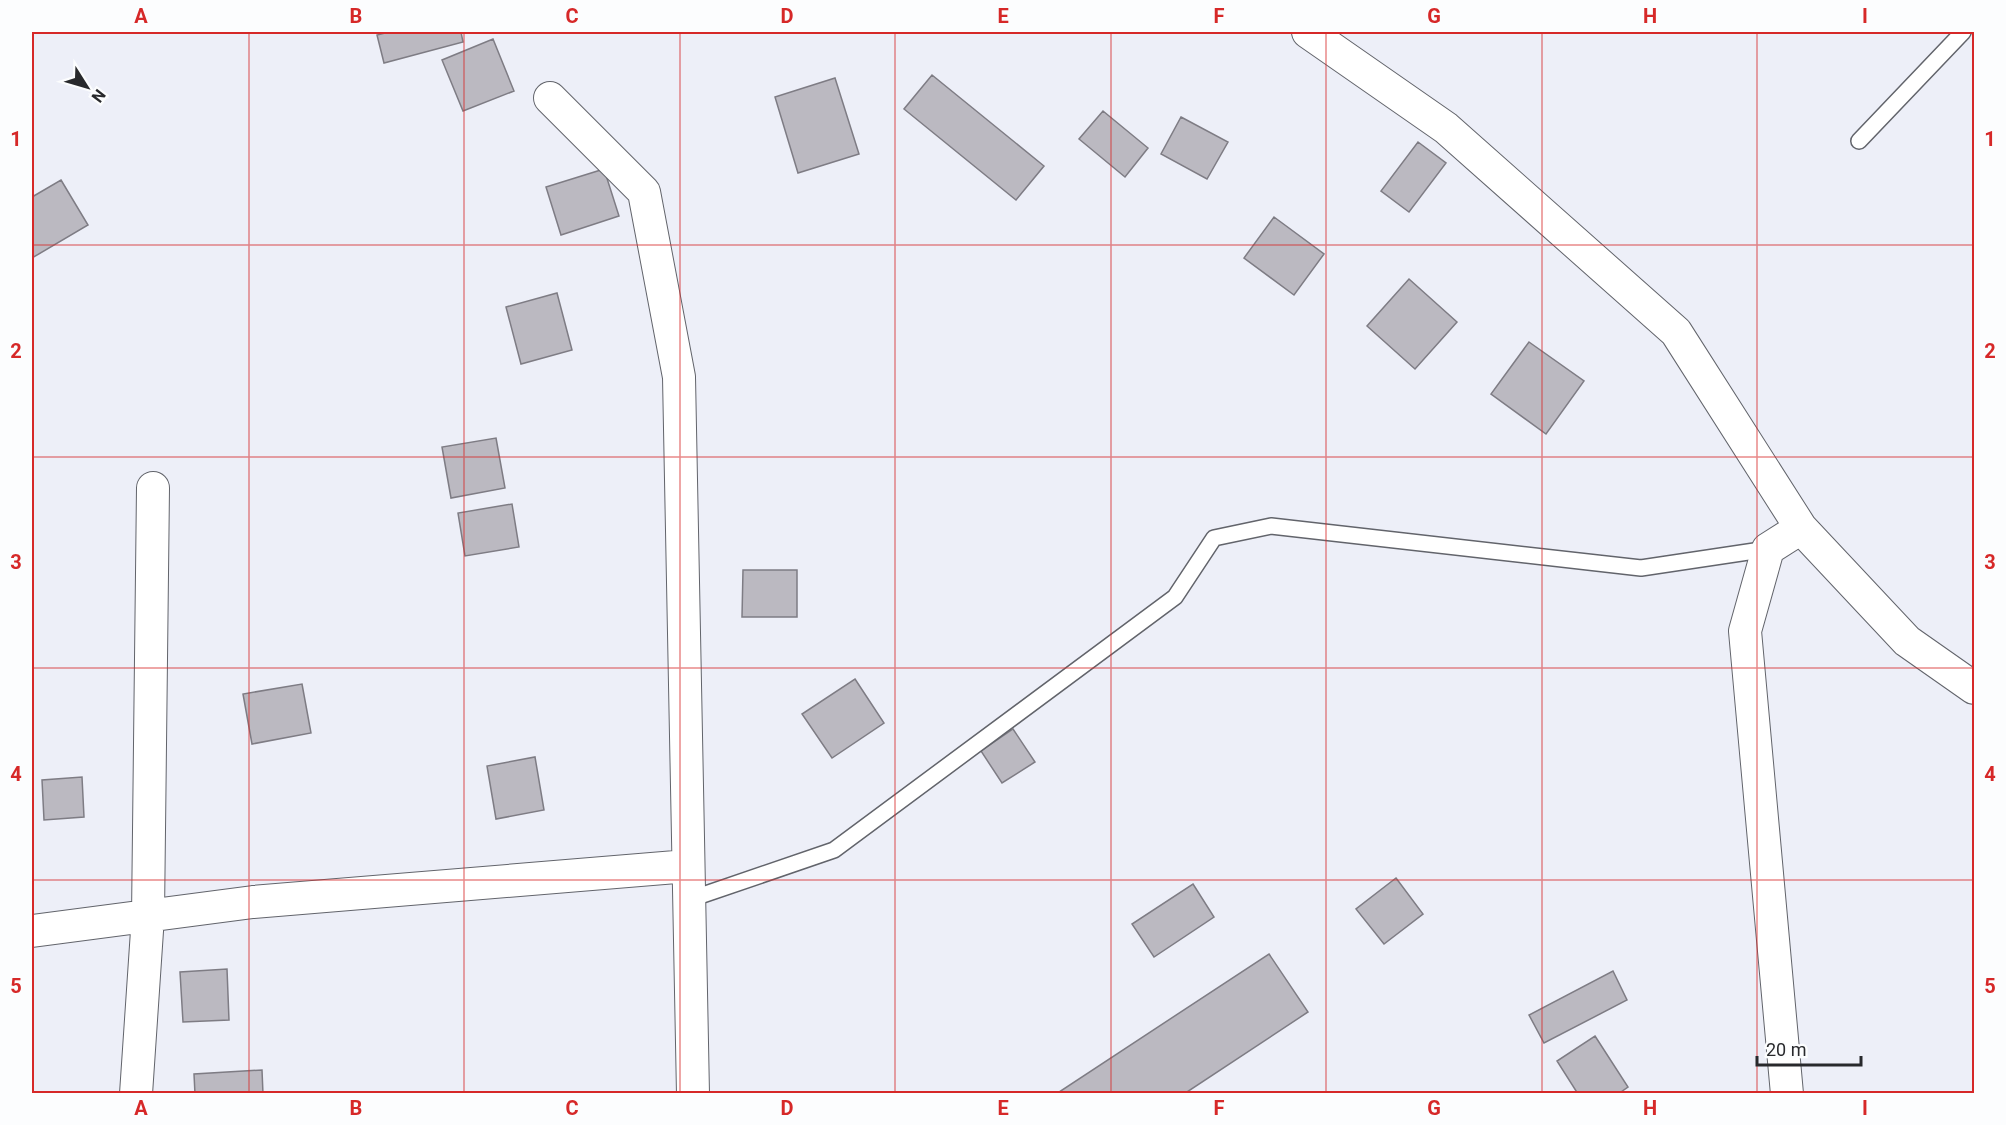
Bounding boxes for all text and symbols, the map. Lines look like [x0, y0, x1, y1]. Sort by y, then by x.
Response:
text: A [134, 4, 148, 28]
text: B [350, 4, 362, 28]
text: C [565, 4, 579, 28]
text: D [781, 4, 794, 28]
text: E [997, 4, 1009, 28]
text: F [1214, 4, 1225, 28]
text: G [1427, 4, 1441, 28]
text: H [1643, 4, 1657, 28]
text: I [1862, 4, 1868, 28]
north arrow [57, 57, 117, 117]
text: N [88, 85, 110, 106]
text: 1 [10, 127, 22, 151]
text: 1 [1984, 127, 1996, 151]
text: 2 [10, 339, 22, 363]
text: 2 [1984, 339, 1996, 363]
text: 3 [10, 550, 22, 574]
text: 3 [1984, 550, 1996, 574]
text: 4 [10, 762, 22, 786]
text: 4 [1984, 762, 1996, 786]
text: 5 [10, 974, 22, 998]
text: 5 [1984, 974, 1996, 998]
scale bar [1757, 1029, 1860, 1067]
text: 20 m [1766, 1039, 1806, 1060]
text: A [134, 1096, 148, 1120]
text: B [350, 1096, 362, 1120]
text: C [565, 1096, 579, 1120]
text: D [781, 1096, 794, 1120]
text: E [997, 1096, 1009, 1120]
text: F [1214, 1096, 1225, 1120]
text: G [1427, 1096, 1441, 1120]
text: H [1643, 1096, 1657, 1120]
text: I [1862, 1096, 1868, 1120]

